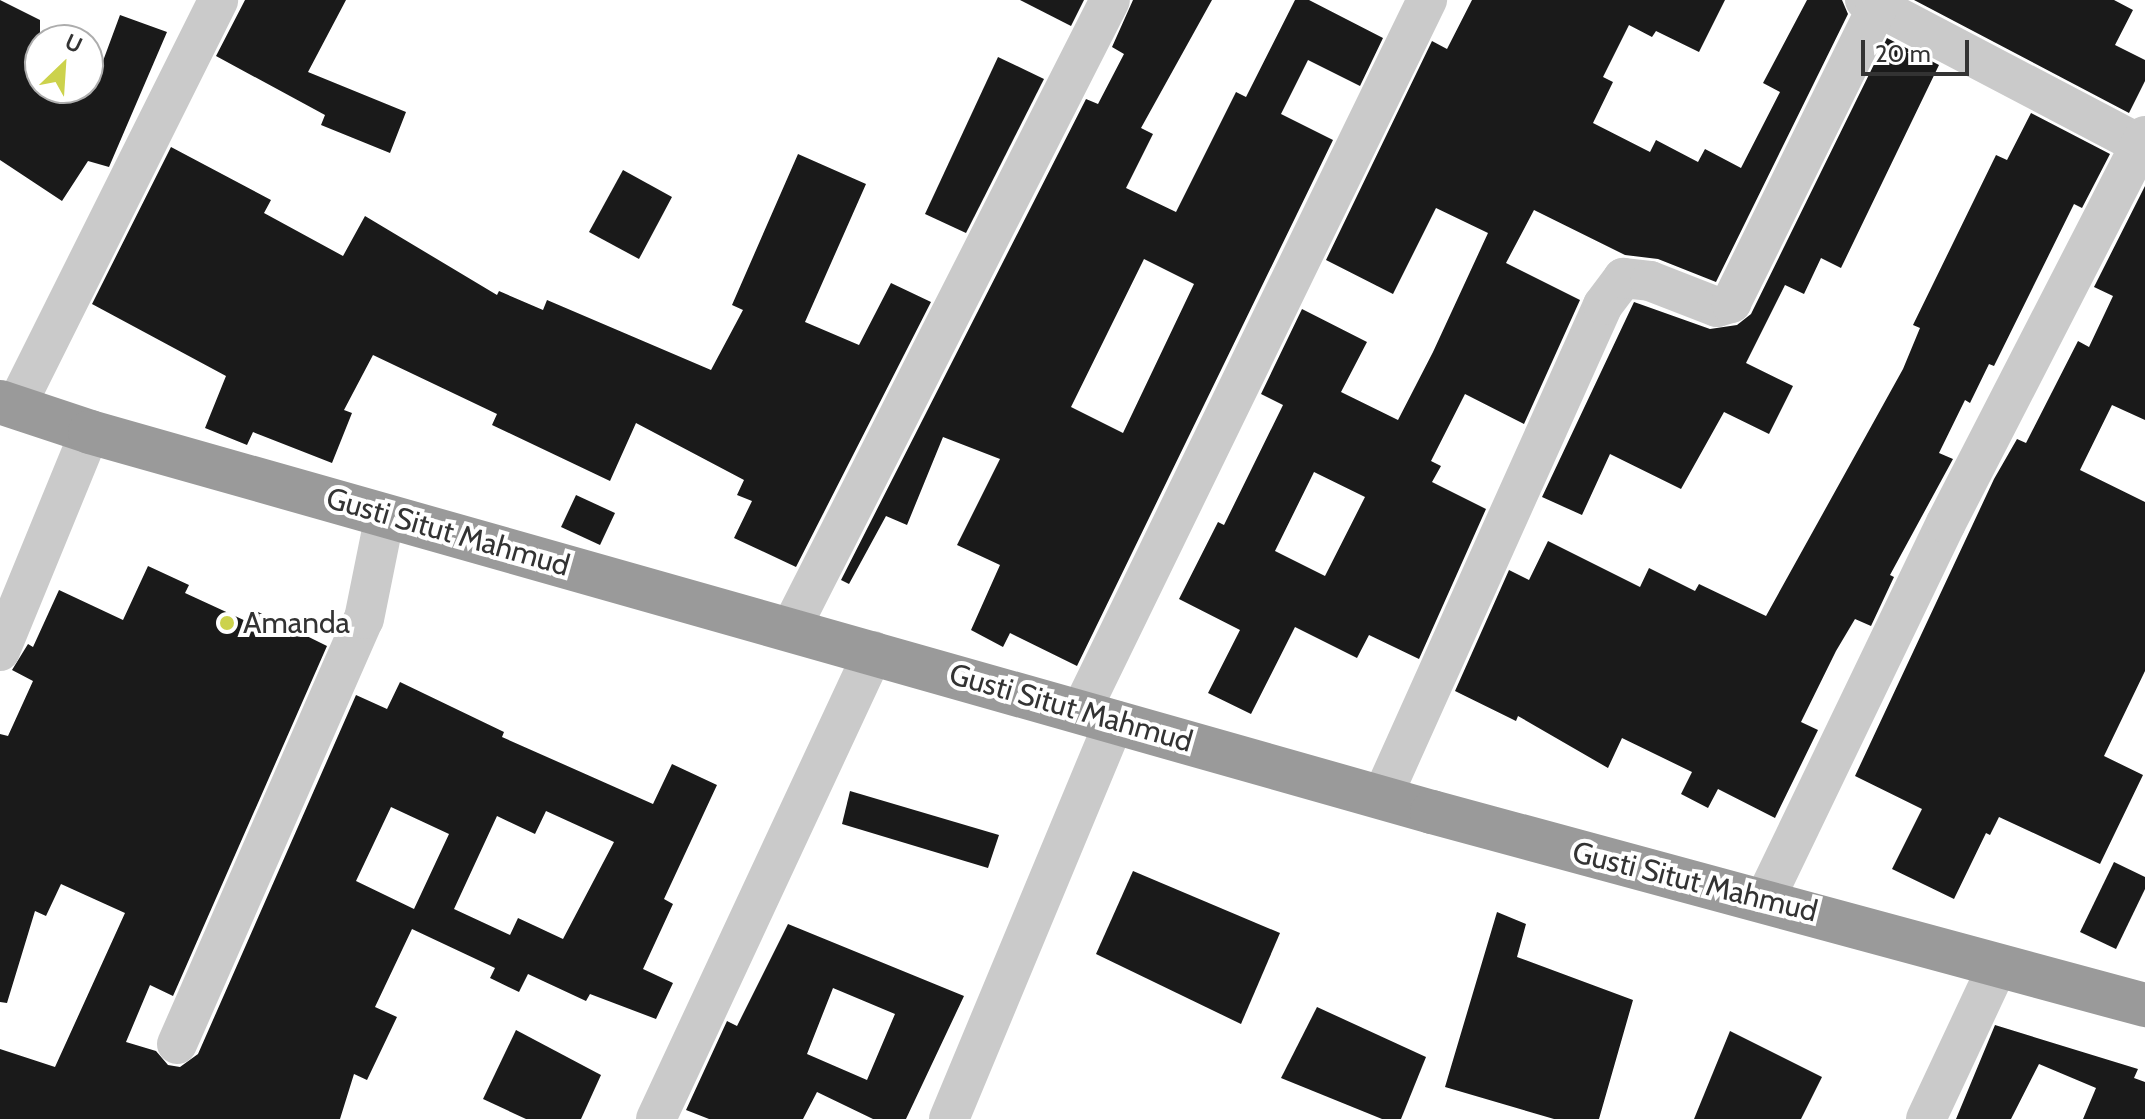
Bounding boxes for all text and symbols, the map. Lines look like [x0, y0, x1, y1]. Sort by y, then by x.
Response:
north arrow [24, 24, 104, 104]
scale bar [1865, 24, 1973, 74]
text: U [61, 28, 86, 59]
text: 20 m [1875, 39, 1931, 68]
street label: Gusti Situt Mahmud [322, 480, 574, 584]
place label: Amanda [243, 605, 350, 641]
marker: Amanda [218, 614, 236, 632]
street label: Gusti Situt Mahmud [945, 656, 1197, 760]
street label: Gusti Situt Mahmud [1569, 834, 1821, 930]

